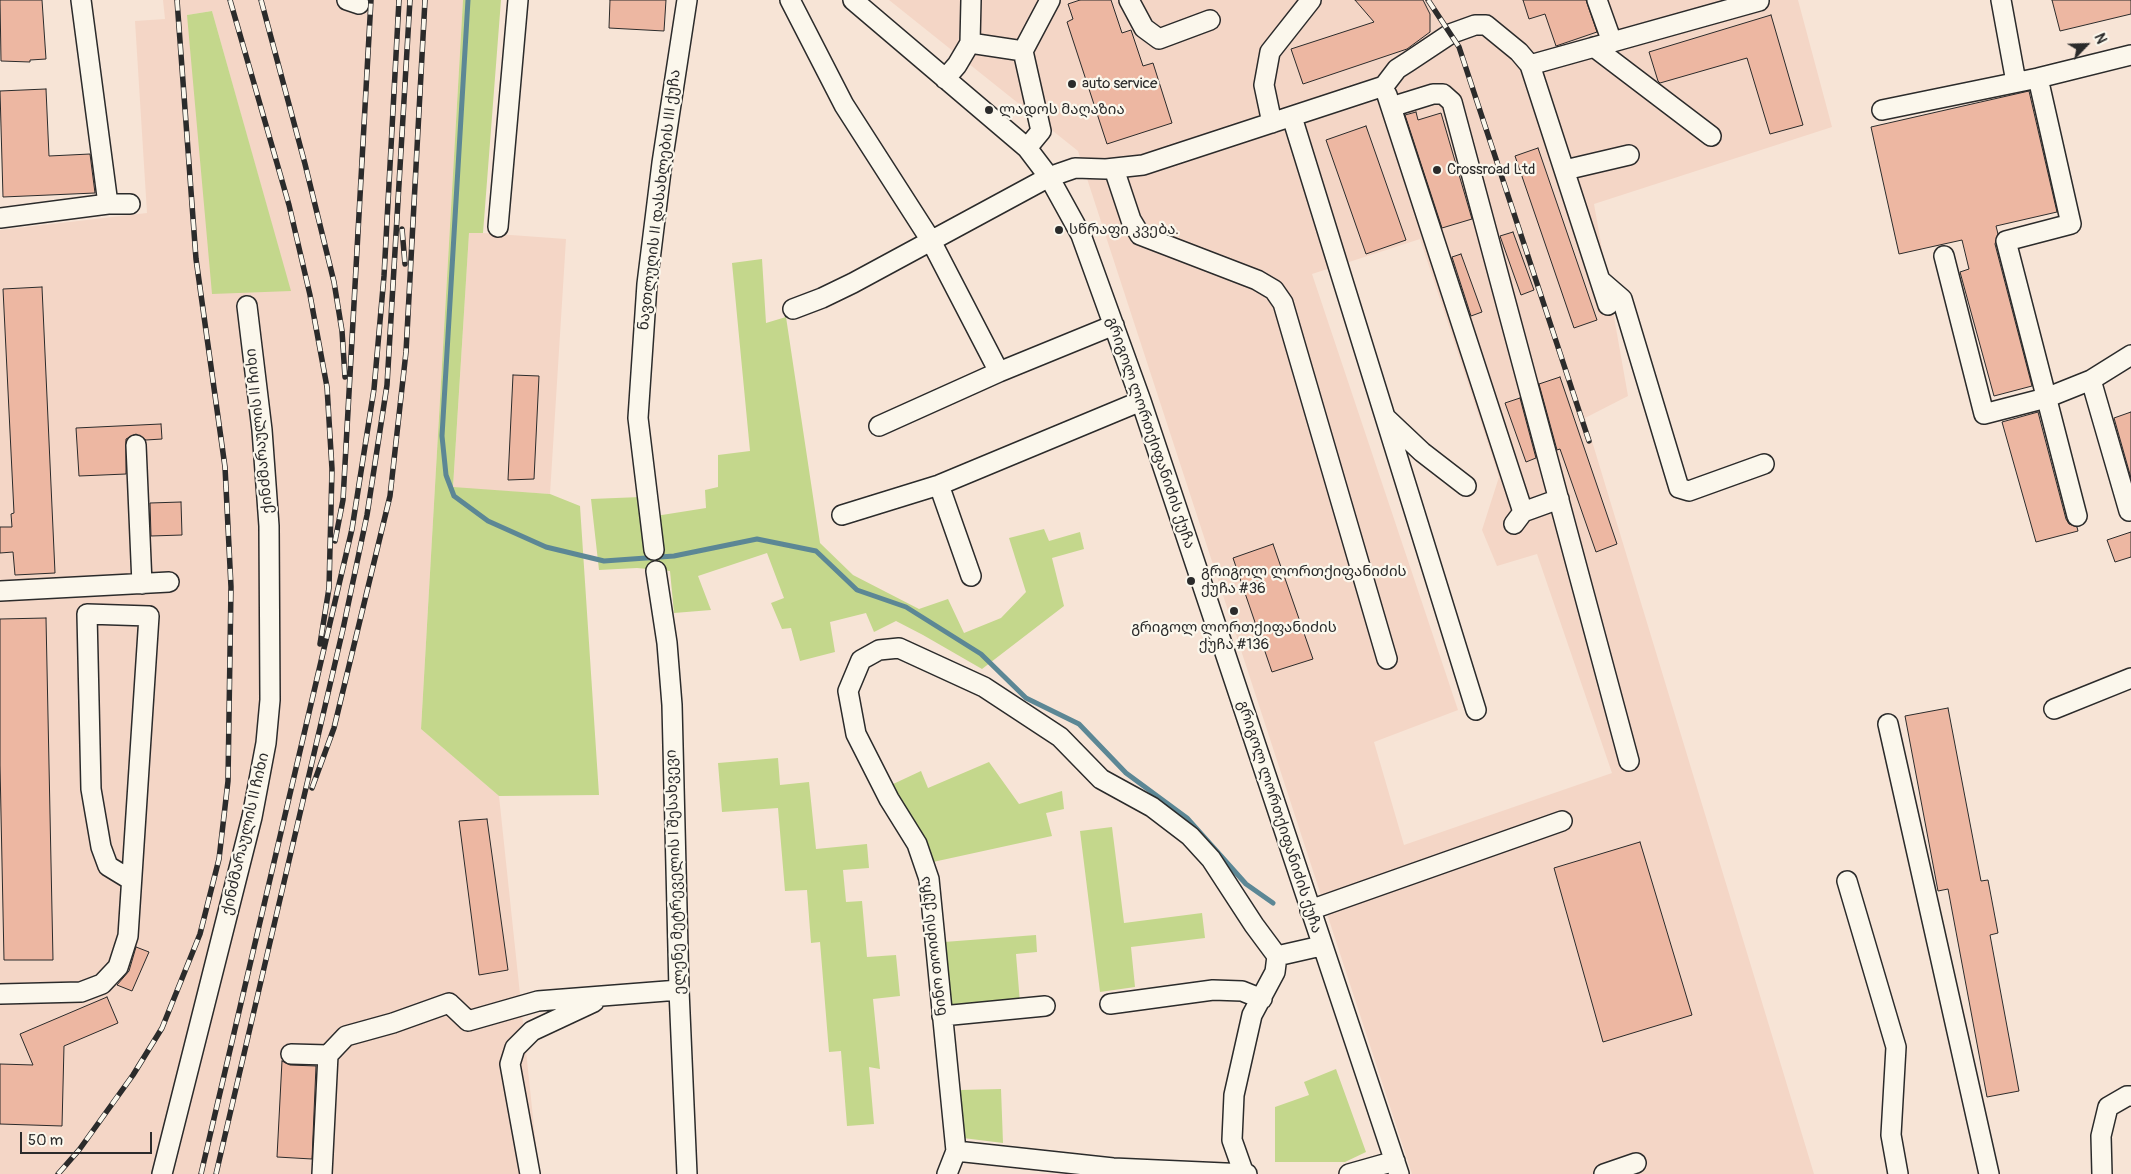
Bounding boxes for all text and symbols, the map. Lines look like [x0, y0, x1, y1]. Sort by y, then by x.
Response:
north arrow [2061, 20, 2111, 70]
text: N [2090, 31, 2110, 46]
street label: ნავთლუღის II დასახლების III ქუჩა [635, 69, 685, 331]
place label: auto service [1082, 75, 1157, 93]
marker: auto service [1066, 78, 1078, 90]
place label: ლადოს მაღაზია [999, 101, 1125, 119]
marker: ლადოს მაღაზია [983, 104, 995, 116]
place label: Crossroad Ltd [1447, 161, 1535, 179]
marker: Crossroad Ltd [1431, 164, 1443, 176]
place label: სწრაფი კვება. [1069, 221, 1179, 239]
marker: სწრაფი კვება. [1053, 224, 1065, 236]
street label: გრიგოლ ლორთქიფანიძის ქუჩა [1102, 315, 1198, 551]
street label: ქინძმარაულის II ჩიხი [242, 347, 278, 515]
place label: გრიგოლ ლორთქიფანიძის ქუჩა #36 [1201, 563, 1407, 598]
marker: გრიგოლ ლორთქიფანიძის ქუჩა #36 [1185, 575, 1197, 587]
marker: გრიგოლ ლორთქიფანიძის ქუჩა #136 [1228, 605, 1240, 617]
place label: გრიგოლ ლორთქიფანიძის ქუჩა #136 [1131, 619, 1337, 654]
street label: გრიგოლ ლორთქიფანიძის ქუჩა [1233, 698, 1325, 936]
street label: ელენე მეტრეველის I შესახვევი [663, 749, 689, 995]
street label: ქინძმარაულის II ჩიხი [219, 751, 273, 917]
street label: ნინო თოიძის ქუჩა [916, 875, 952, 1017]
scale bar [22, 1122, 155, 1154]
text: 50 m [28, 1131, 63, 1150]

